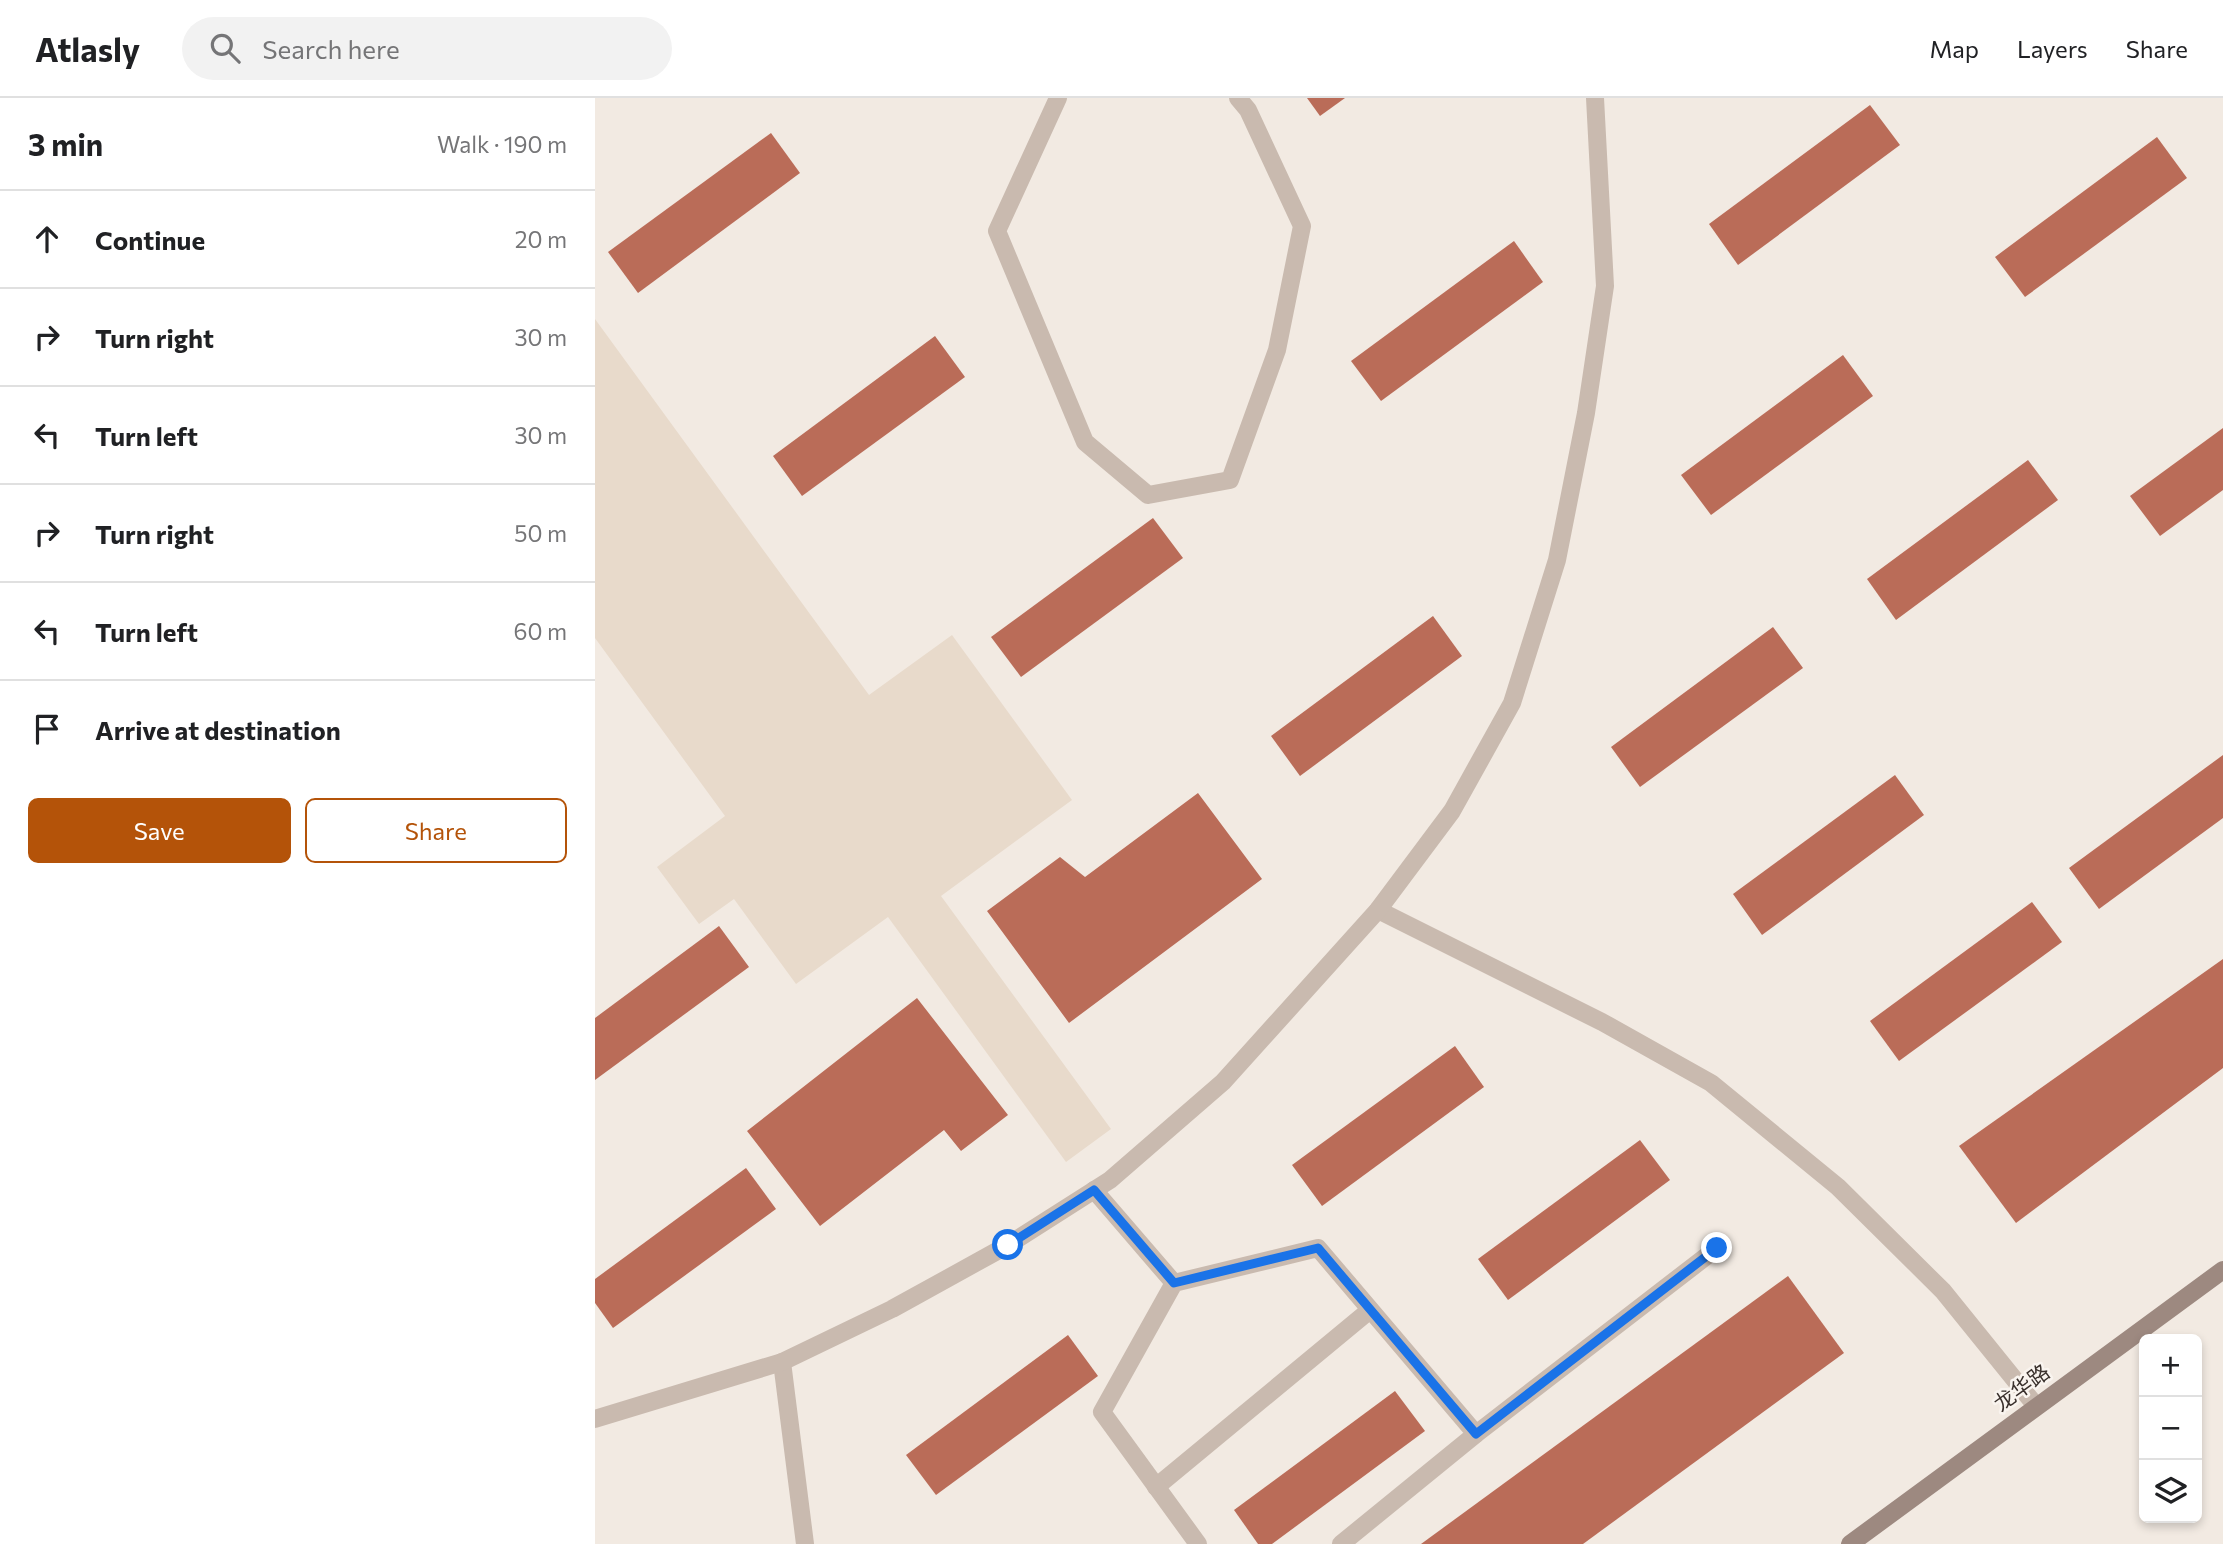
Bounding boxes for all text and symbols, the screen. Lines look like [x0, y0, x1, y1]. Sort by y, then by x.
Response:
search box [182, 17, 672, 80]
text: Atlasly [35, 28, 140, 69]
icon: search [206, 29, 244, 67]
text: Search here [262, 33, 400, 64]
text: Map [1930, 34, 1979, 63]
text: Layers [2017, 34, 2088, 63]
text: Share [2126, 34, 2188, 63]
text: 3 min [28, 125, 103, 162]
text: Walk · 190 m [437, 130, 567, 158]
icon: ahead [28, 220, 66, 258]
text: Continue [95, 224, 205, 255]
text: 20 m [515, 225, 567, 253]
icon: right [28, 318, 66, 356]
text: Turn right [95, 322, 214, 353]
text: 30 m [514, 323, 567, 351]
icon: left [28, 416, 66, 454]
text: Turn left [95, 420, 198, 451]
text: 30 m [514, 421, 567, 449]
icon: right [28, 514, 66, 552]
text: Turn right [95, 518, 214, 549]
text: 50 m [514, 519, 567, 547]
icon: left [28, 612, 66, 650]
text: Turn left [95, 616, 198, 647]
text: 60 m [514, 617, 567, 645]
icon: arrive [28, 710, 66, 748]
text: Arrive at destination [95, 714, 341, 745]
button: Save [28, 798, 291, 863]
button: Share [305, 798, 567, 863]
route start [992, 1229, 1023, 1260]
route end [1701, 1232, 1732, 1263]
map controls [2139, 1334, 2202, 1523]
button: + [2139, 1334, 2202, 1397]
street label: 龙华路 [1988, 1358, 2054, 1415]
button: − [2139, 1397, 2202, 1460]
button: layers [2139, 1460, 2202, 1523]

